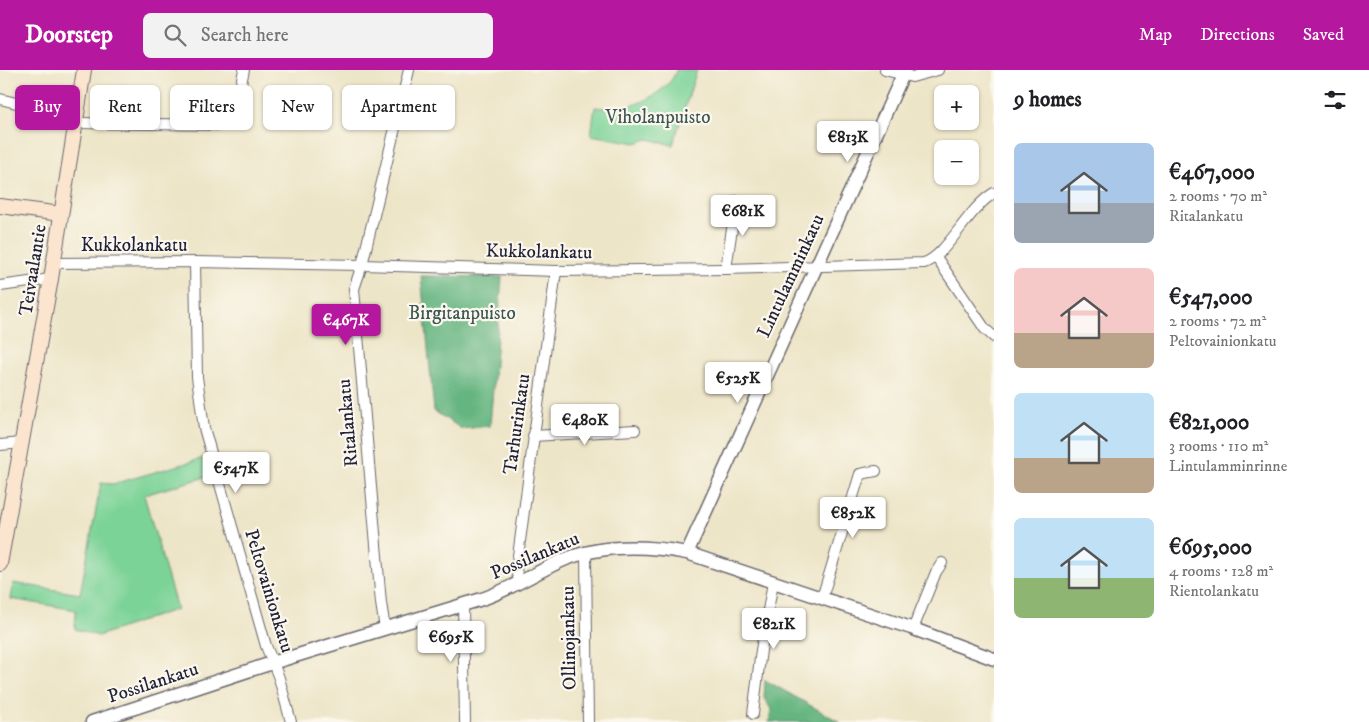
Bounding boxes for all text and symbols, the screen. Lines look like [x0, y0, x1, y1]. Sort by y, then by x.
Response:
search box [143, 13, 493, 58]
text: Doorstep [25, 20, 113, 50]
icon: search [161, 21, 189, 49]
text: Search here [201, 24, 289, 47]
text: Map [1139, 24, 1172, 46]
text: Directions [1200, 24, 1275, 46]
text: Saved [1303, 24, 1344, 46]
chip: Buy [15, 85, 80, 130]
chip: Rent [90, 85, 160, 130]
chip: Filters [170, 85, 253, 130]
chip: New [263, 85, 332, 130]
chip: Apartment [342, 85, 455, 130]
map controls [934, 85, 979, 185]
button: + [934, 85, 979, 130]
icon: filters [1321, 86, 1349, 114]
text: 9 homes [1014, 87, 1082, 113]
park label: Viholanpuisto [605, 106, 710, 129]
pin: €813K [813, 121, 883, 163]
text: €813K [828, 127, 868, 147]
button: − [934, 140, 979, 185]
text: €467,000 [1169, 160, 1255, 186]
icon: home [1054, 163, 1114, 223]
text: 2 rooms · 70 m² [1169, 186, 1267, 206]
pin: €681K [708, 194, 778, 237]
text: €681K [722, 201, 764, 221]
text: Ritalankatu [1169, 206, 1243, 226]
street label: Lintulamminkatu [752, 211, 830, 341]
street label: Teivaalantie [14, 223, 52, 317]
street label: Kukkolankatu [81, 234, 187, 257]
street label: Kukkolankatu [485, 240, 593, 264]
text: €547,000 [1169, 285, 1253, 311]
icon: home [1054, 288, 1114, 348]
park label: Birgitanpuisto [408, 302, 516, 325]
pin: €467K [311, 304, 381, 346]
text: €467K [323, 310, 369, 330]
text: 2 rooms · 72 m² [1169, 311, 1266, 331]
text: Peltovainionkatu [1169, 331, 1277, 351]
pin: €525K [703, 362, 773, 404]
text: €525K [716, 368, 760, 388]
street label: Tarhurinkatu [499, 372, 535, 476]
street label: Ritalankatu [333, 378, 363, 468]
pin: €480K [550, 404, 620, 446]
text: €480K [562, 410, 608, 430]
text: €821,000 [1169, 410, 1249, 436]
icon: home [1054, 413, 1114, 473]
text: 3 rooms · 110 m² [1169, 436, 1268, 456]
pin: €547K [201, 452, 271, 494]
text: Lintulamminrinne [1169, 456, 1287, 476]
text: €547K [214, 458, 258, 478]
pin: €852K [818, 496, 888, 539]
text: €852K [831, 503, 875, 523]
street label: Peltovainionkatu [239, 527, 299, 655]
street label: Possilankatu [487, 527, 583, 585]
text: €695,000 [1169, 535, 1252, 561]
icon: home [1054, 538, 1114, 598]
text: 4 rooms · 128 m² [1169, 561, 1273, 581]
text: Rientolankatu [1169, 581, 1259, 601]
street label: Ollinojankatu [557, 586, 581, 690]
pin: €821K [739, 608, 809, 650]
text: €821K [753, 614, 795, 634]
pin: €695K [416, 620, 486, 663]
text: €695K [429, 627, 473, 647]
street label: Possilankatu [105, 658, 201, 708]

